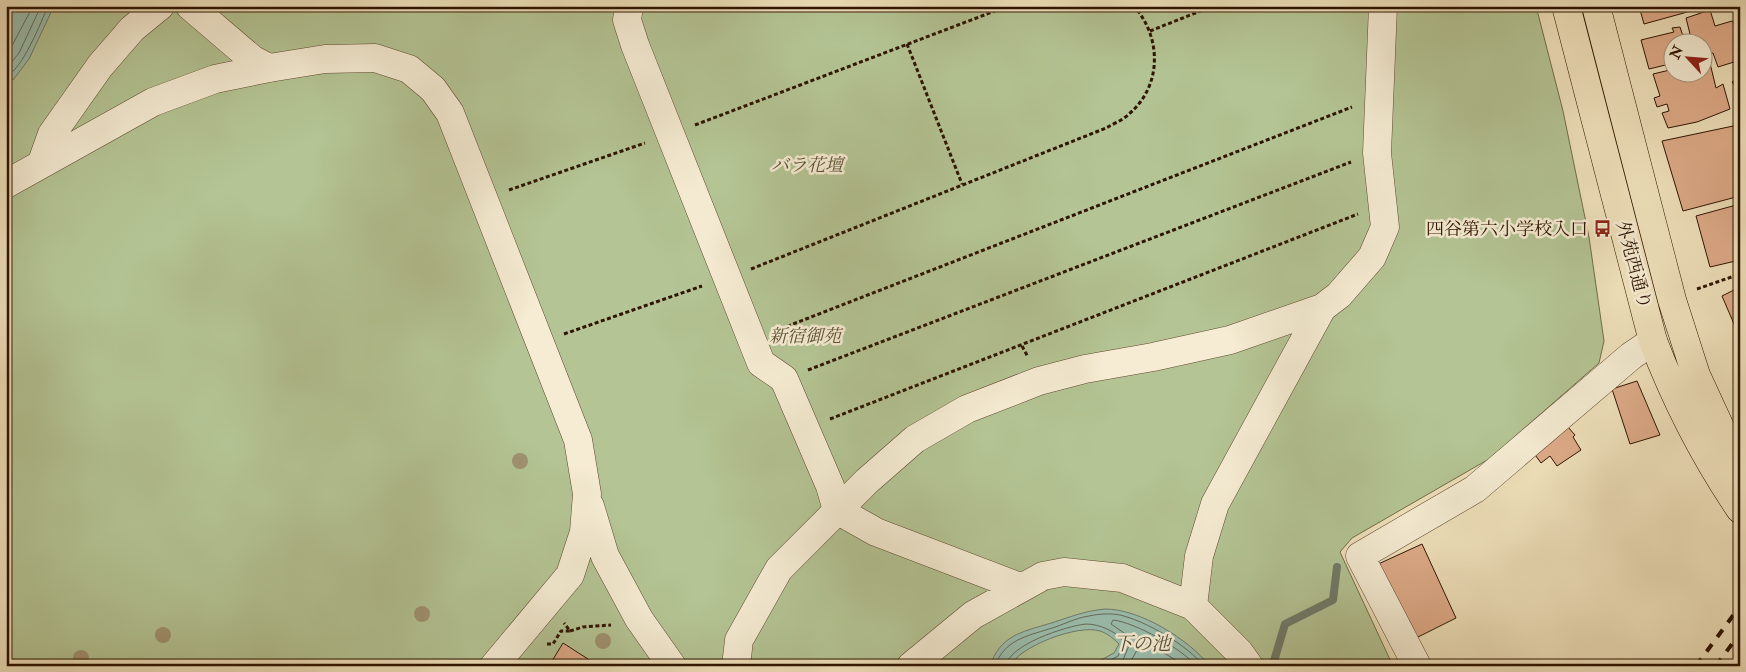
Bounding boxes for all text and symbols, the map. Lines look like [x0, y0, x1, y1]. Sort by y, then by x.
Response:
north arrow [1664, 32, 1714, 82]
text: N [1666, 43, 1687, 63]
park label: バラ花壇 [771, 154, 846, 177]
place label: 四谷第六小学校入口 [1426, 218, 1588, 241]
bus stop icon: 四谷第六小学校入口 [1592, 219, 1612, 239]
street label: 外苑西通り [1611, 219, 1656, 312]
park label: 新宿御苑 [769, 325, 844, 348]
water label: 下の池 [1113, 632, 1172, 656]

